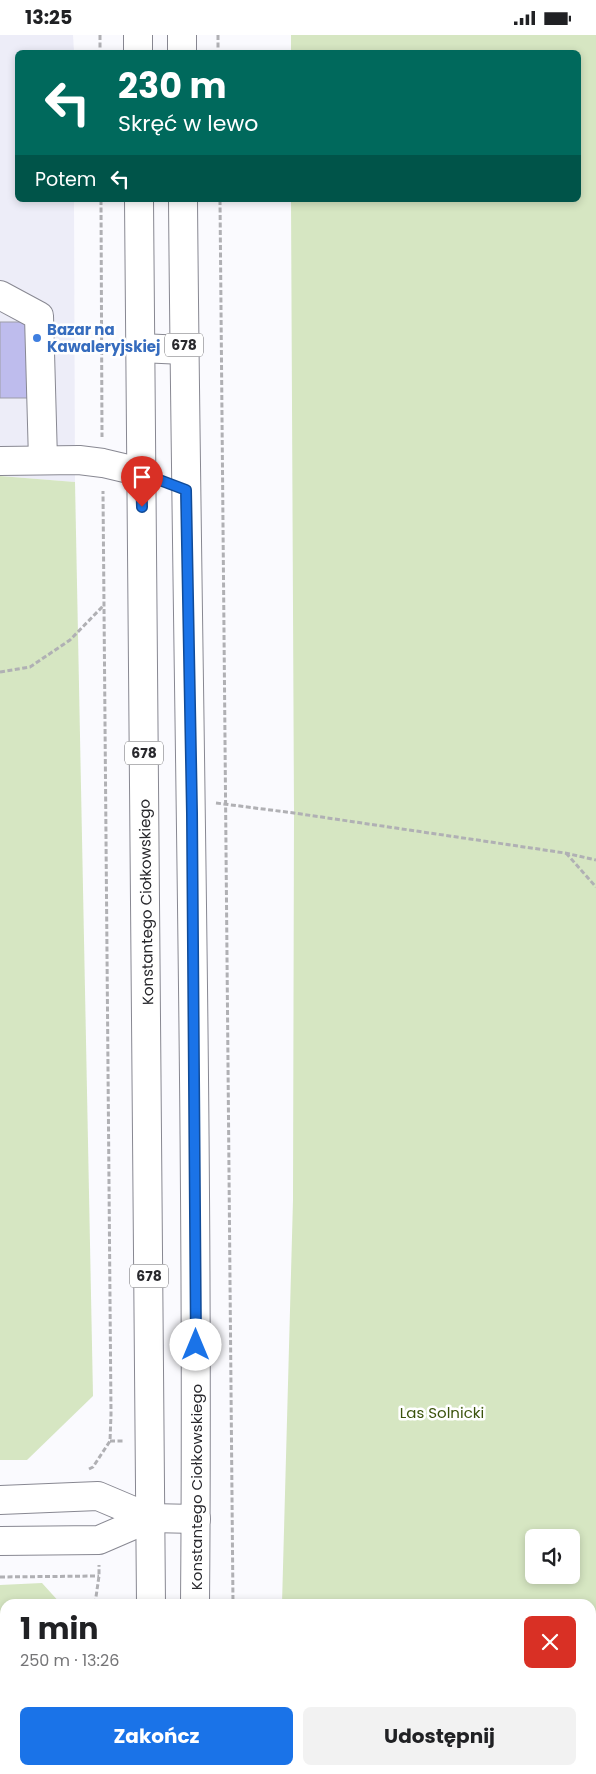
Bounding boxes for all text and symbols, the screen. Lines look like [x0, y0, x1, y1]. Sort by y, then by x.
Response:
text: 13:25 [25, 4, 72, 31]
text: 230 m [118, 61, 226, 110]
icon: left [35, 70, 100, 135]
text: Skręć w lewo [118, 108, 258, 139]
icon: left [106, 165, 134, 193]
text: Potem [35, 166, 96, 193]
place label: Bazar na Kawaleryjskiej [47, 319, 161, 357]
marker: Bazar na Kawaleryjskiej [31, 332, 43, 344]
road number: 678 [165, 333, 203, 357]
pin [121, 456, 163, 507]
icon: arrive [128, 463, 156, 491]
road number: 678 [125, 741, 163, 765]
street label: Konstantego Ciołkowskiego [134, 799, 158, 1005]
road number: 678 [130, 1265, 168, 1287]
position arrow [169, 1318, 221, 1370]
street label: Konstantego Ciołkowskiego [186, 1384, 207, 1590]
park label: Las Solnicki [400, 1402, 484, 1423]
map controls [525, 1529, 580, 1584]
button: sound [525, 1529, 580, 1584]
text: 1 min [20, 1607, 98, 1650]
button: close [524, 1616, 576, 1668]
text: 250 m · 13:26 [20, 1649, 119, 1672]
button: Zakończ [20, 1707, 293, 1765]
button: Udostępnij [303, 1707, 576, 1765]

